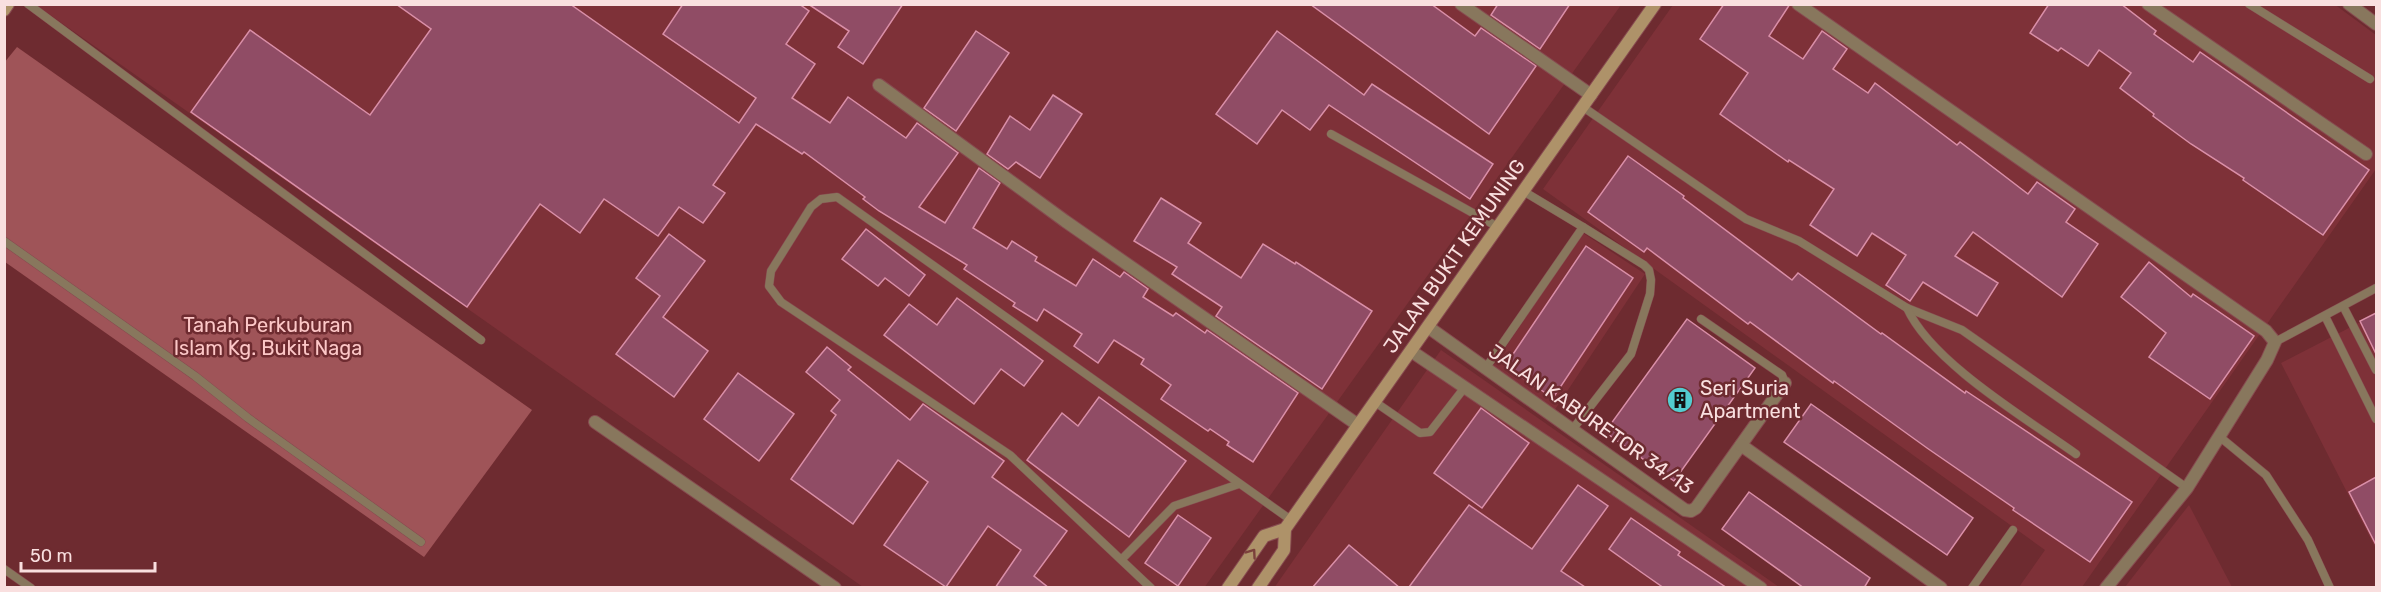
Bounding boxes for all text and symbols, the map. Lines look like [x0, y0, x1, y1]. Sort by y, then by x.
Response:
street label: JALAN BUKIT KEMUNING [1378, 154, 1530, 358]
park label: Tanah Perkuburan Islam Kg. Bukit Naga [174, 313, 362, 360]
street label: JALAN KABURETOR 34/13 [1484, 339, 1698, 499]
place label: Seri Suria Apartment [1700, 376, 1801, 423]
building icon: Seri Suria Apartment [1665, 385, 1695, 415]
scale bar [21, 535, 154, 573]
text: 50 m [30, 545, 73, 567]
one-way arrow [1245, 548, 1256, 559]

